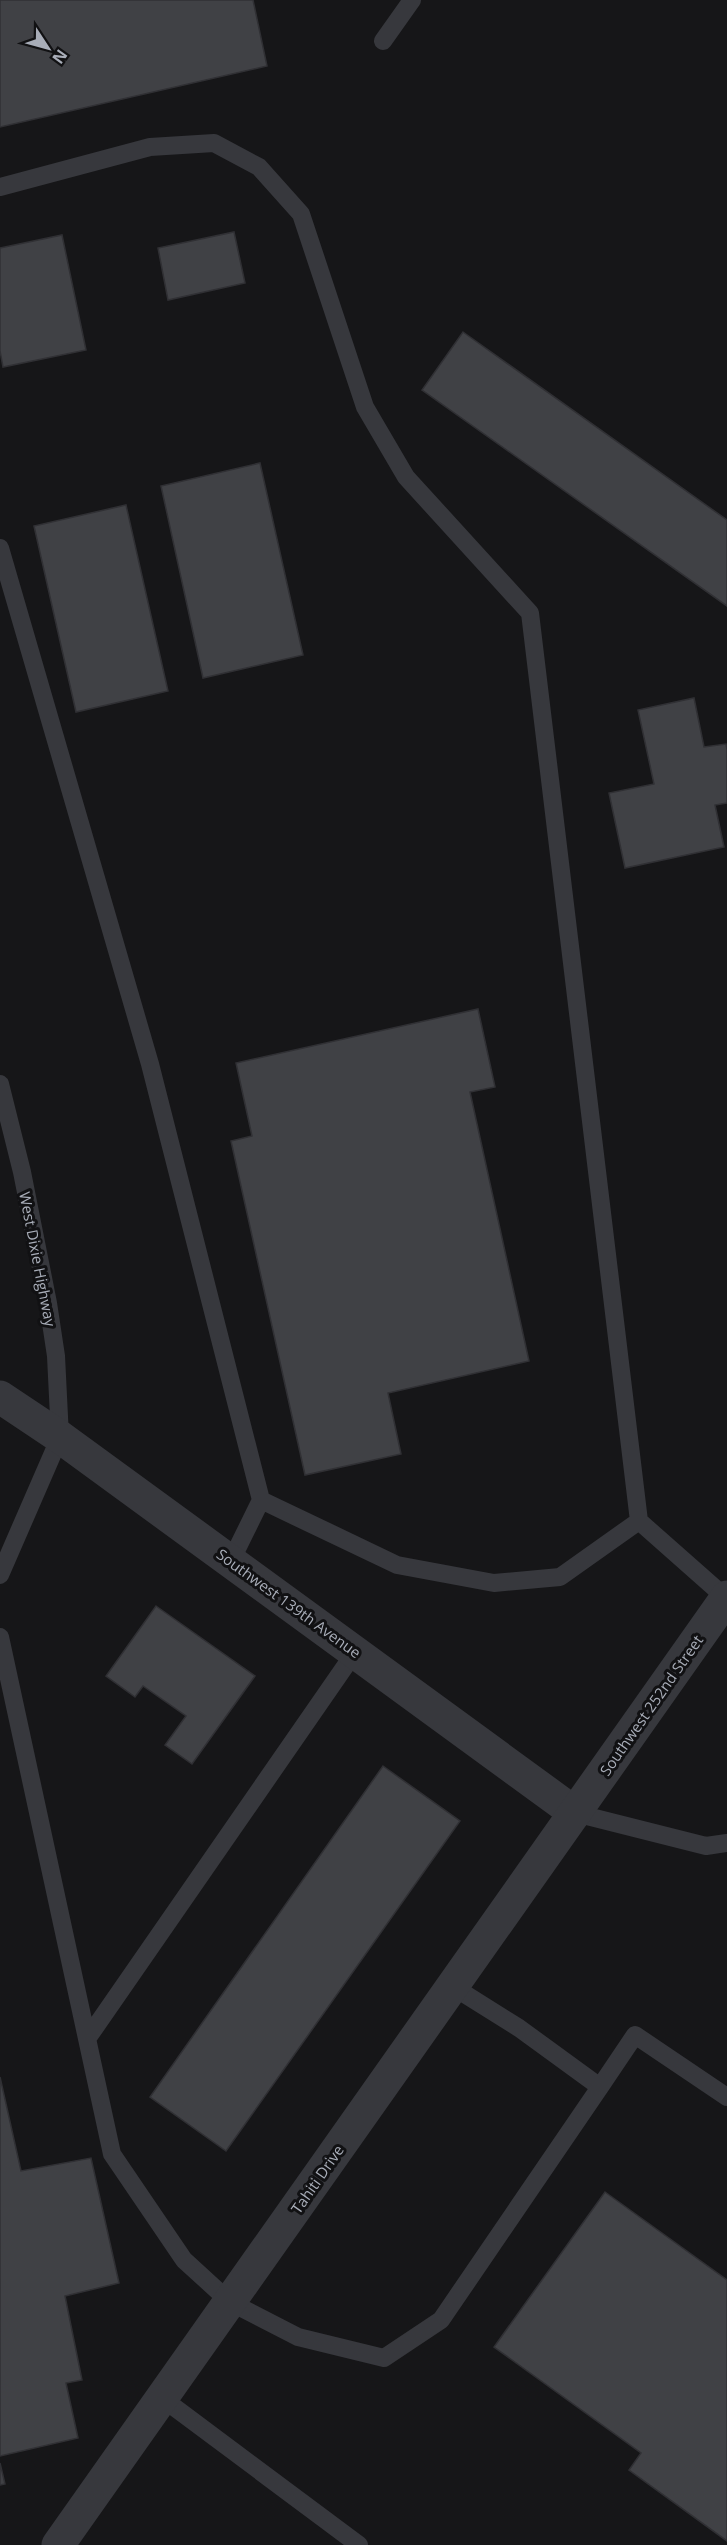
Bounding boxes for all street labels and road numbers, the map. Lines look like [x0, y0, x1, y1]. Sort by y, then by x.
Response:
street label: West Dixie Highway [15, 1190, 61, 1329]
street label: Southwest 139th Avenue [213, 1544, 365, 1662]
street label: Southwest 252nd Street [595, 1631, 707, 1779]
street label: Tahiti Drive [286, 2141, 348, 2217]

